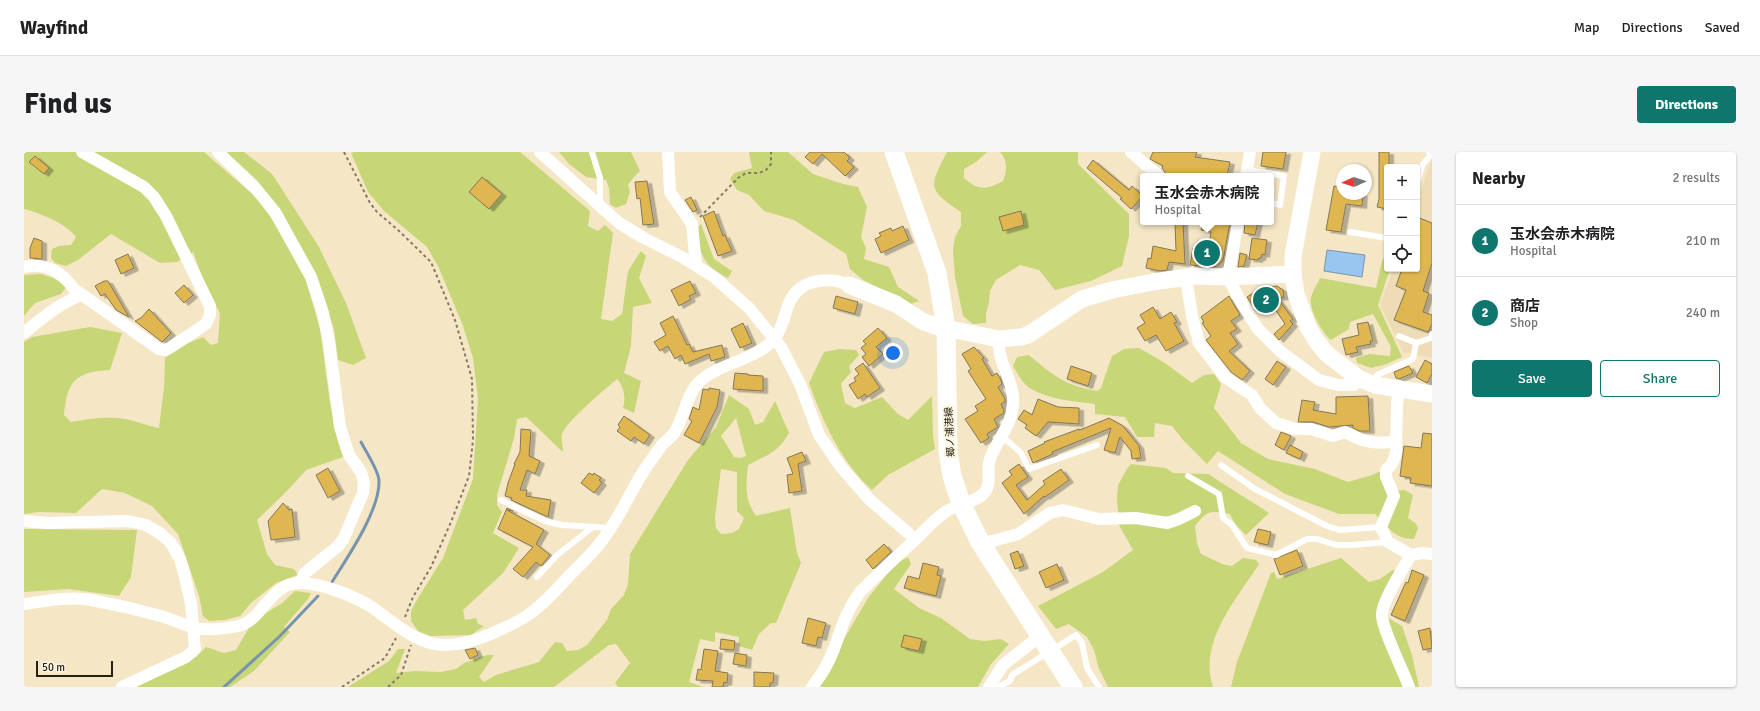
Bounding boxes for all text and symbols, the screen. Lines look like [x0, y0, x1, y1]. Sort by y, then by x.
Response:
text: Wayfind [20, 16, 88, 40]
text: Map [1574, 19, 1600, 36]
text: Directions [1622, 19, 1683, 36]
text: Saved [1705, 19, 1740, 36]
button: Directions [1637, 86, 1736, 123]
text: Find us [24, 87, 112, 121]
north arrow [1336, 164, 1372, 200]
map controls [1384, 164, 1420, 272]
button: + [1384, 164, 1420, 200]
text: Nearby [1472, 168, 1525, 189]
text: 2 results [1672, 170, 1720, 186]
popup [1140, 173, 1274, 225]
text: 玉水会赤木病院 [1154, 184, 1260, 202]
button: − [1384, 200, 1420, 236]
text: Hospital [1154, 202, 1201, 218]
text: 玉水会赤木病院 [1510, 225, 1615, 243]
text: 1 [1481, 233, 1489, 249]
text: 210 m [1686, 233, 1720, 249]
button: locate [1384, 236, 1420, 272]
pin: 1 [1194, 238, 1220, 268]
text: Hospital [1510, 243, 1557, 259]
pin: 2 [1253, 285, 1279, 315]
text: 商店 [1510, 297, 1540, 315]
text: 2 [1481, 305, 1489, 321]
text: 240 m [1686, 305, 1720, 321]
text: Shop [1510, 315, 1538, 331]
your location [883, 343, 903, 363]
button: Save [1472, 360, 1592, 397]
button: Share [1600, 360, 1720, 397]
street label: 郷ノ浦港線 [943, 407, 957, 457]
scale bar [36, 659, 113, 678]
text: 50 m [42, 661, 65, 674]

